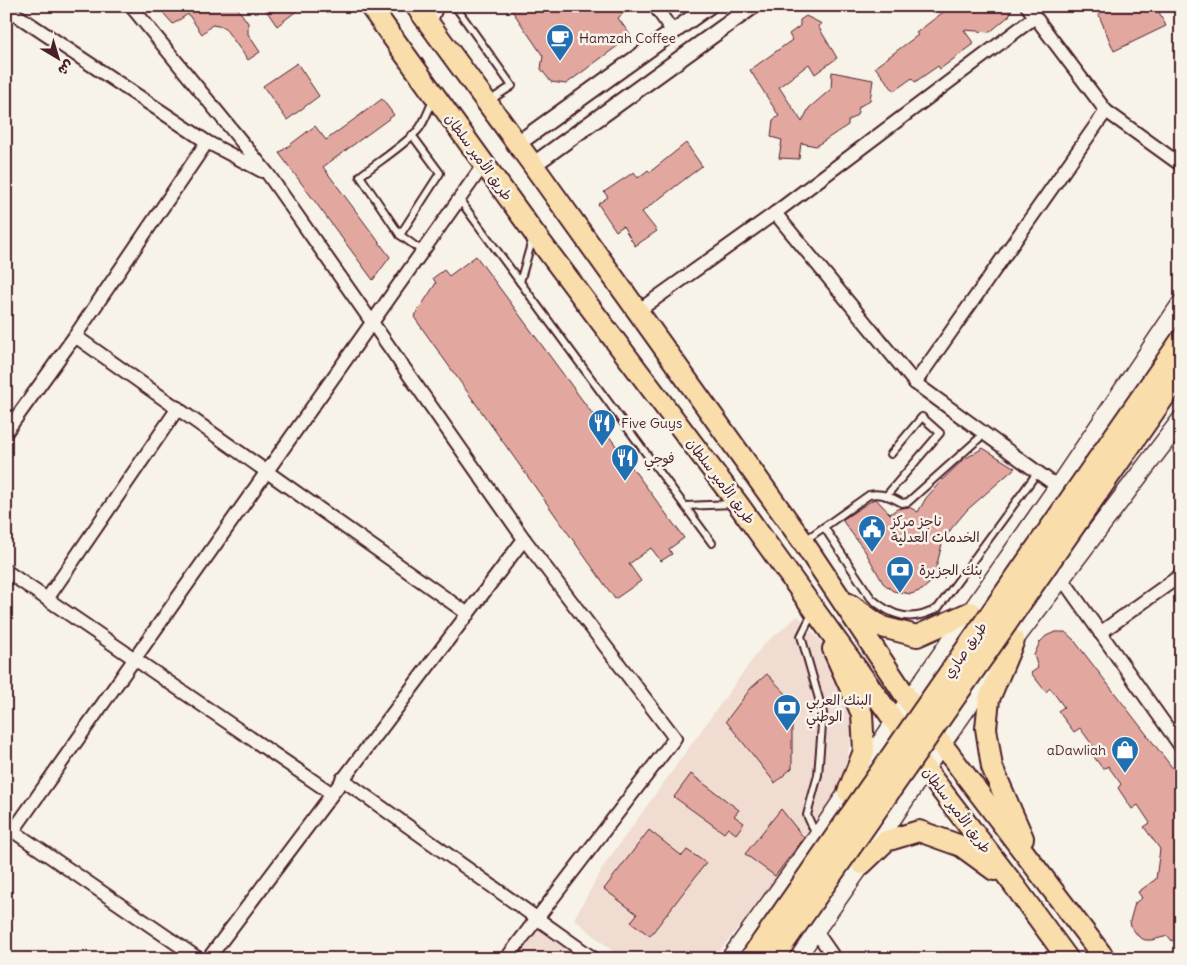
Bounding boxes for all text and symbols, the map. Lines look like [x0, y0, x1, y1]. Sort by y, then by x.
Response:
cafe icon: Hamzah Coffee [545, 23, 575, 62]
place label: Hamzah Coffee [579, 29, 676, 47]
north arrow [32, 32, 82, 82]
text: ش [54, 56, 78, 80]
street label: طريق الأمير سلطان [441, 110, 517, 204]
restaurant icon: Five Guys [587, 408, 617, 447]
place label: Five Guys [621, 414, 682, 432]
street label: طريق الأمير سلطان [683, 434, 759, 528]
restaurant icon: فوجي [610, 443, 640, 482]
place label: فوجي [644, 449, 675, 471]
place label: ناجز مركز الخدمات العدلية [890, 512, 980, 546]
public building icon: ناجز مركز الخدمات العدلية [857, 514, 887, 553]
bank icon: بنك الجزيرة [885, 555, 915, 594]
place label: بنك الجزيرة [919, 561, 983, 579]
street label: طريق صاري [939, 618, 992, 683]
place label: البنك العربي الوطني [806, 691, 872, 729]
bank icon: البنك العربي الوطني [772, 693, 802, 732]
shop icon: aDawliah [1110, 735, 1140, 774]
place label: aDawliah [1047, 741, 1106, 759]
street label: طريق الأمير سلطان [919, 763, 995, 857]

